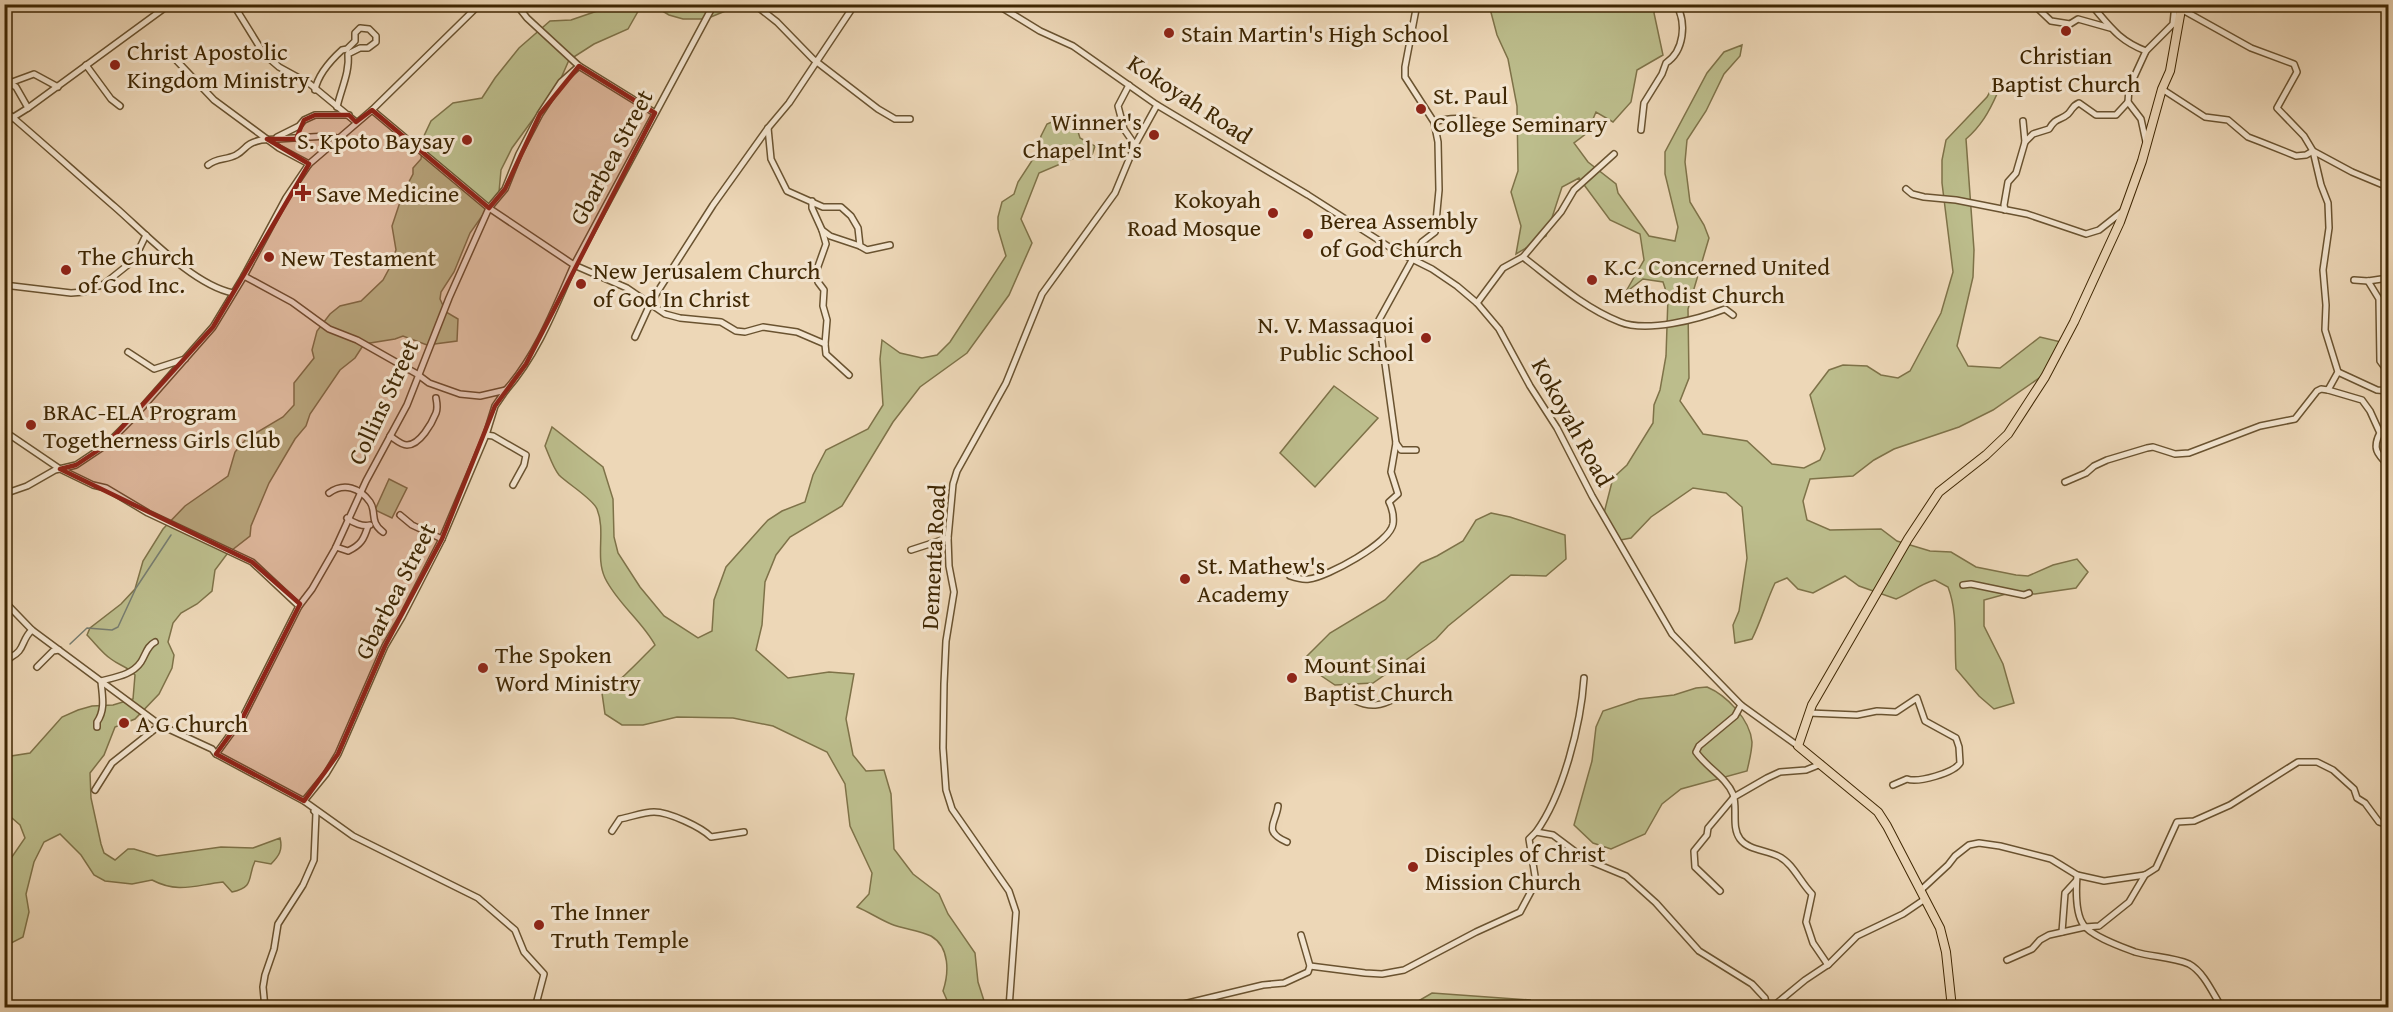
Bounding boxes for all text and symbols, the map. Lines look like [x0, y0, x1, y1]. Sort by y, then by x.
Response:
place label: Stain Martin's High School [1181, 16, 1449, 51]
marker: Christian Baptist Church [2059, 24, 2073, 38]
marker: Stain Martin's High School [1162, 26, 1176, 40]
place label: Christ Apostolic Kingdom Ministry [127, 34, 310, 97]
place label: Christian Baptist Church [1991, 38, 2141, 101]
street label: Kokoyah Road [1121, 46, 1259, 153]
marker: Christ Apostolic Kingdom Ministry [108, 58, 122, 72]
place label: St. Paul College Seminary [1433, 78, 1608, 141]
street label: Gbarbea Street [561, 83, 662, 231]
marker: St. Paul College Seminary [1414, 102, 1428, 116]
place label: Winner's Chapel Int's [1023, 104, 1142, 167]
place label: S. Kpoto Baysay [297, 123, 455, 158]
marker: Winner's Chapel Int's [1147, 128, 1161, 142]
marker: S. Kpoto Baysay [460, 133, 474, 147]
place label: Save Medicine [316, 176, 459, 211]
place label: Kokoyah Road Mosque [1127, 182, 1262, 245]
marker: Save Medicine [294, 184, 312, 202]
place label: Berea Assembly of God Church [1320, 203, 1478, 266]
marker: Kokoyah Road Mosque [1266, 206, 1280, 220]
marker: Berea Assembly of God Church [1301, 227, 1315, 241]
place label: The Church of God Inc. [78, 239, 195, 302]
place label: New Testament [281, 240, 437, 275]
place label: K.C. Concerned United Methodist Church [1604, 249, 1830, 312]
marker: New Testament [262, 250, 276, 264]
place label: New Jerusalem Church of God In Christ [593, 253, 821, 316]
marker: The Church of God Inc. [59, 263, 73, 277]
marker: K.C. Concerned United Methodist Church [1585, 273, 1599, 287]
marker: New Jerusalem Church of God In Christ [574, 277, 588, 291]
place label: N. V. Massaquoi Public School [1257, 307, 1414, 370]
marker: N. V. Massaquoi Public School [1419, 331, 1433, 345]
street label: Collins Street [339, 333, 428, 470]
street label: Kokoyah Road [1523, 351, 1623, 493]
place label: BRAC-ELA Program Togetherness Girls Club [43, 394, 281, 457]
marker: BRAC-ELA Program Togetherness Girls Club [24, 418, 38, 432]
street label: Dementa Road [912, 483, 954, 631]
street label: Gbarbea Street [346, 516, 445, 665]
place label: St. Mathew's Academy [1197, 548, 1325, 611]
marker: St. Mathew's Academy [1178, 572, 1192, 586]
place label: The Spoken Word Ministry [495, 637, 641, 700]
place label: Mount Sinai Baptist Church [1304, 647, 1454, 710]
marker: The Spoken Word Ministry [476, 661, 490, 675]
marker: Mount Sinai Baptist Church [1285, 671, 1299, 685]
place label: A G Church [136, 706, 249, 741]
marker: A G Church [117, 716, 131, 730]
place label: Disciples of Christ Mission Church [1425, 836, 1606, 899]
marker: Disciples of Christ Mission Church [1406, 860, 1420, 874]
place label: The Inner Truth Temple [551, 894, 689, 957]
marker: The Inner Truth Temple [532, 918, 546, 932]

